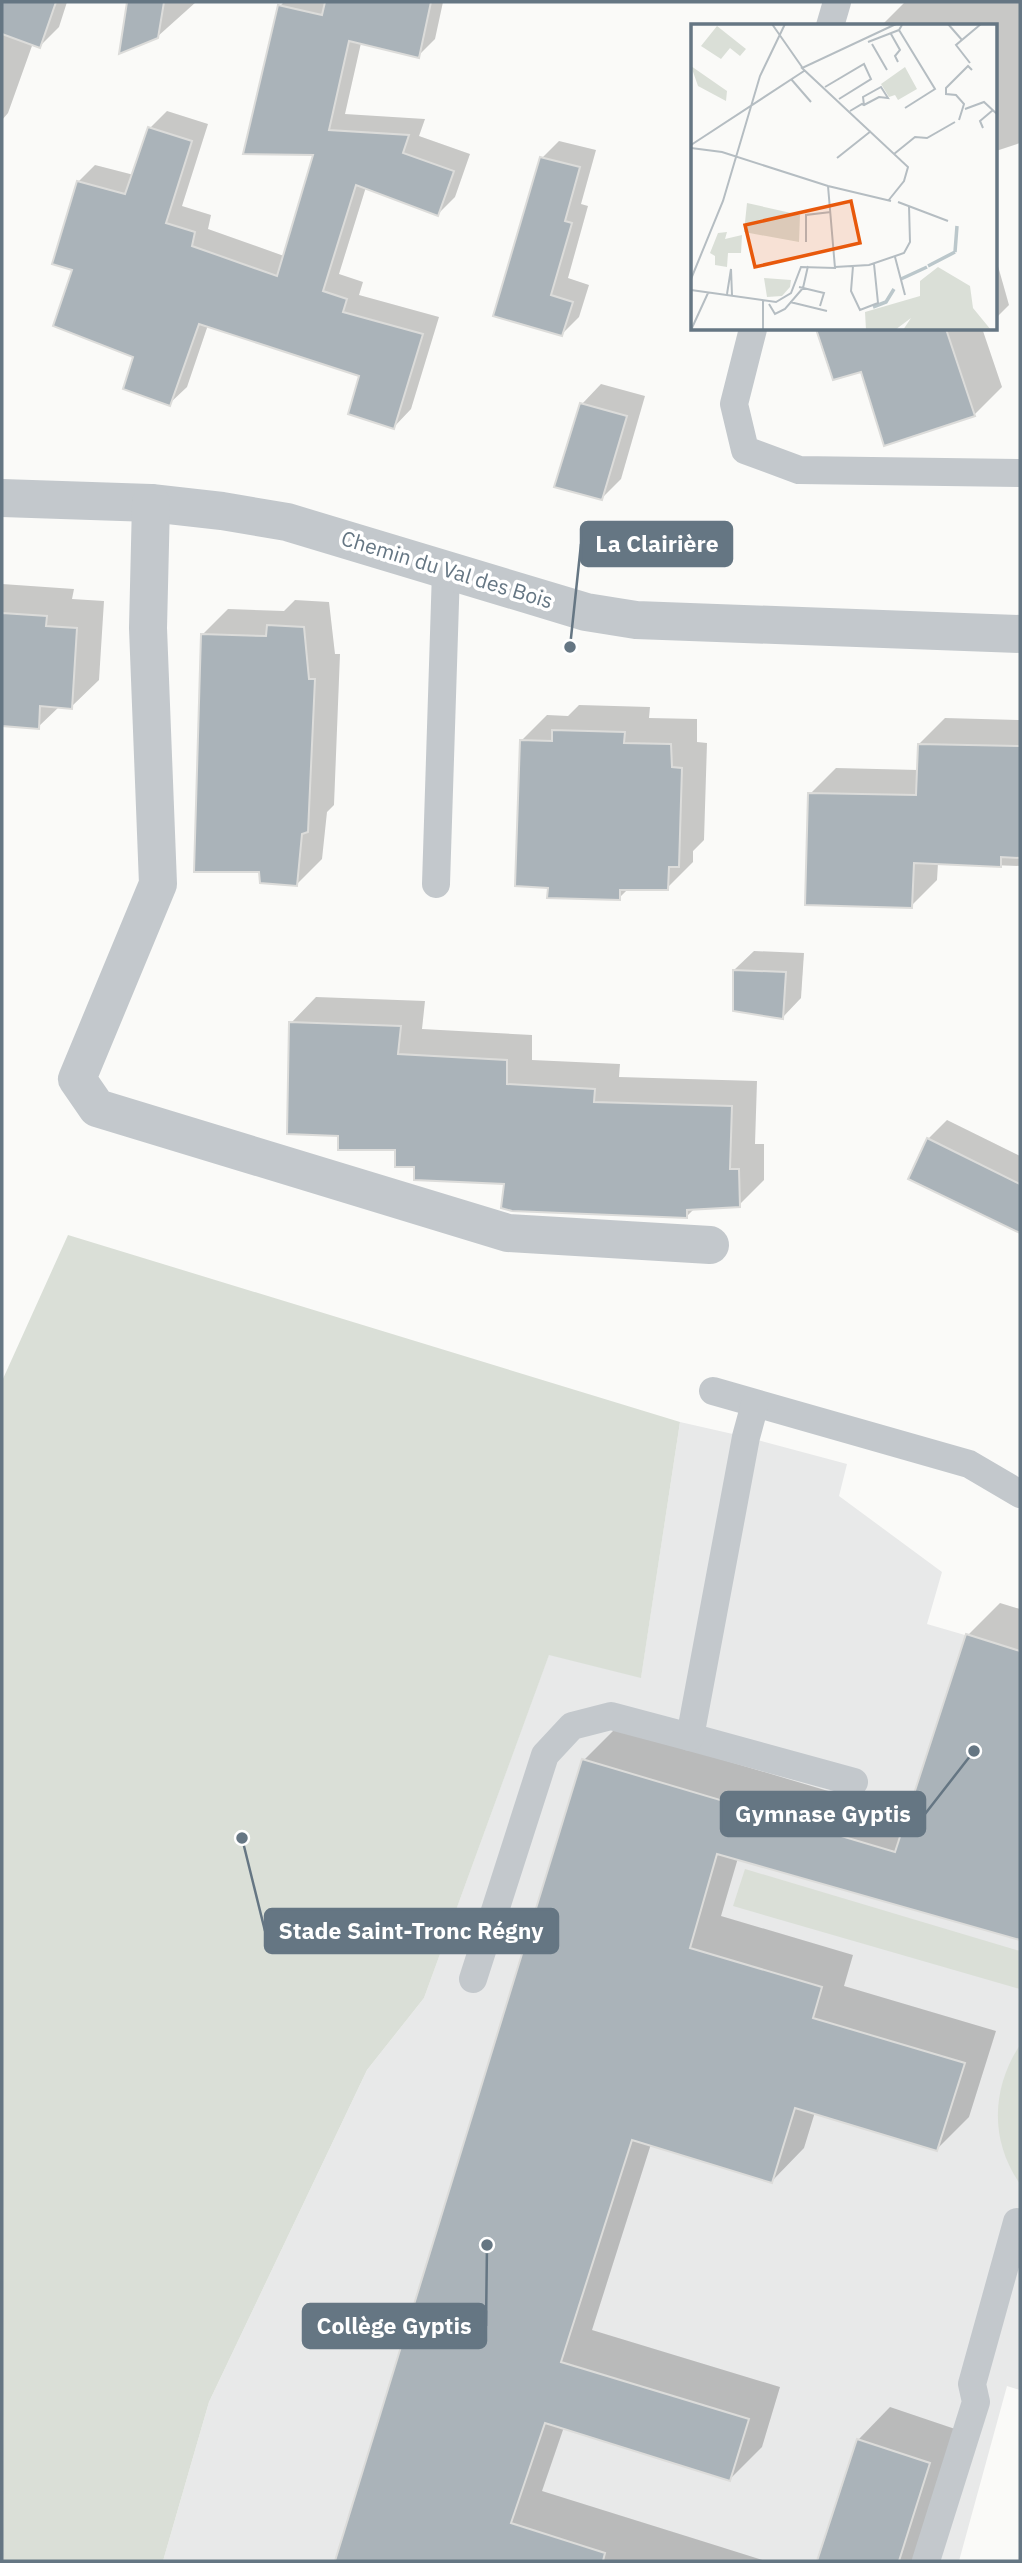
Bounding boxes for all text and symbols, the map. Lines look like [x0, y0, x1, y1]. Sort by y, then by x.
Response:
inset map [691, 24, 998, 331]
callout: La Clairière [581, 522, 732, 566]
street label: Chemin du Val des Bois [338, 524, 557, 615]
text: La Clairière [595, 528, 719, 558]
callout: Gymnase Gyptis [721, 1792, 925, 1836]
text: Gymnase Gyptis [735, 1798, 911, 1828]
callout: Stade Saint-Tronc Régny [265, 1909, 558, 1953]
text: Stade Saint-Tronc Régny [278, 1915, 544, 1945]
callout: Collège Gyptis [303, 2304, 486, 2348]
text: Collège Gyptis [316, 2310, 472, 2340]

